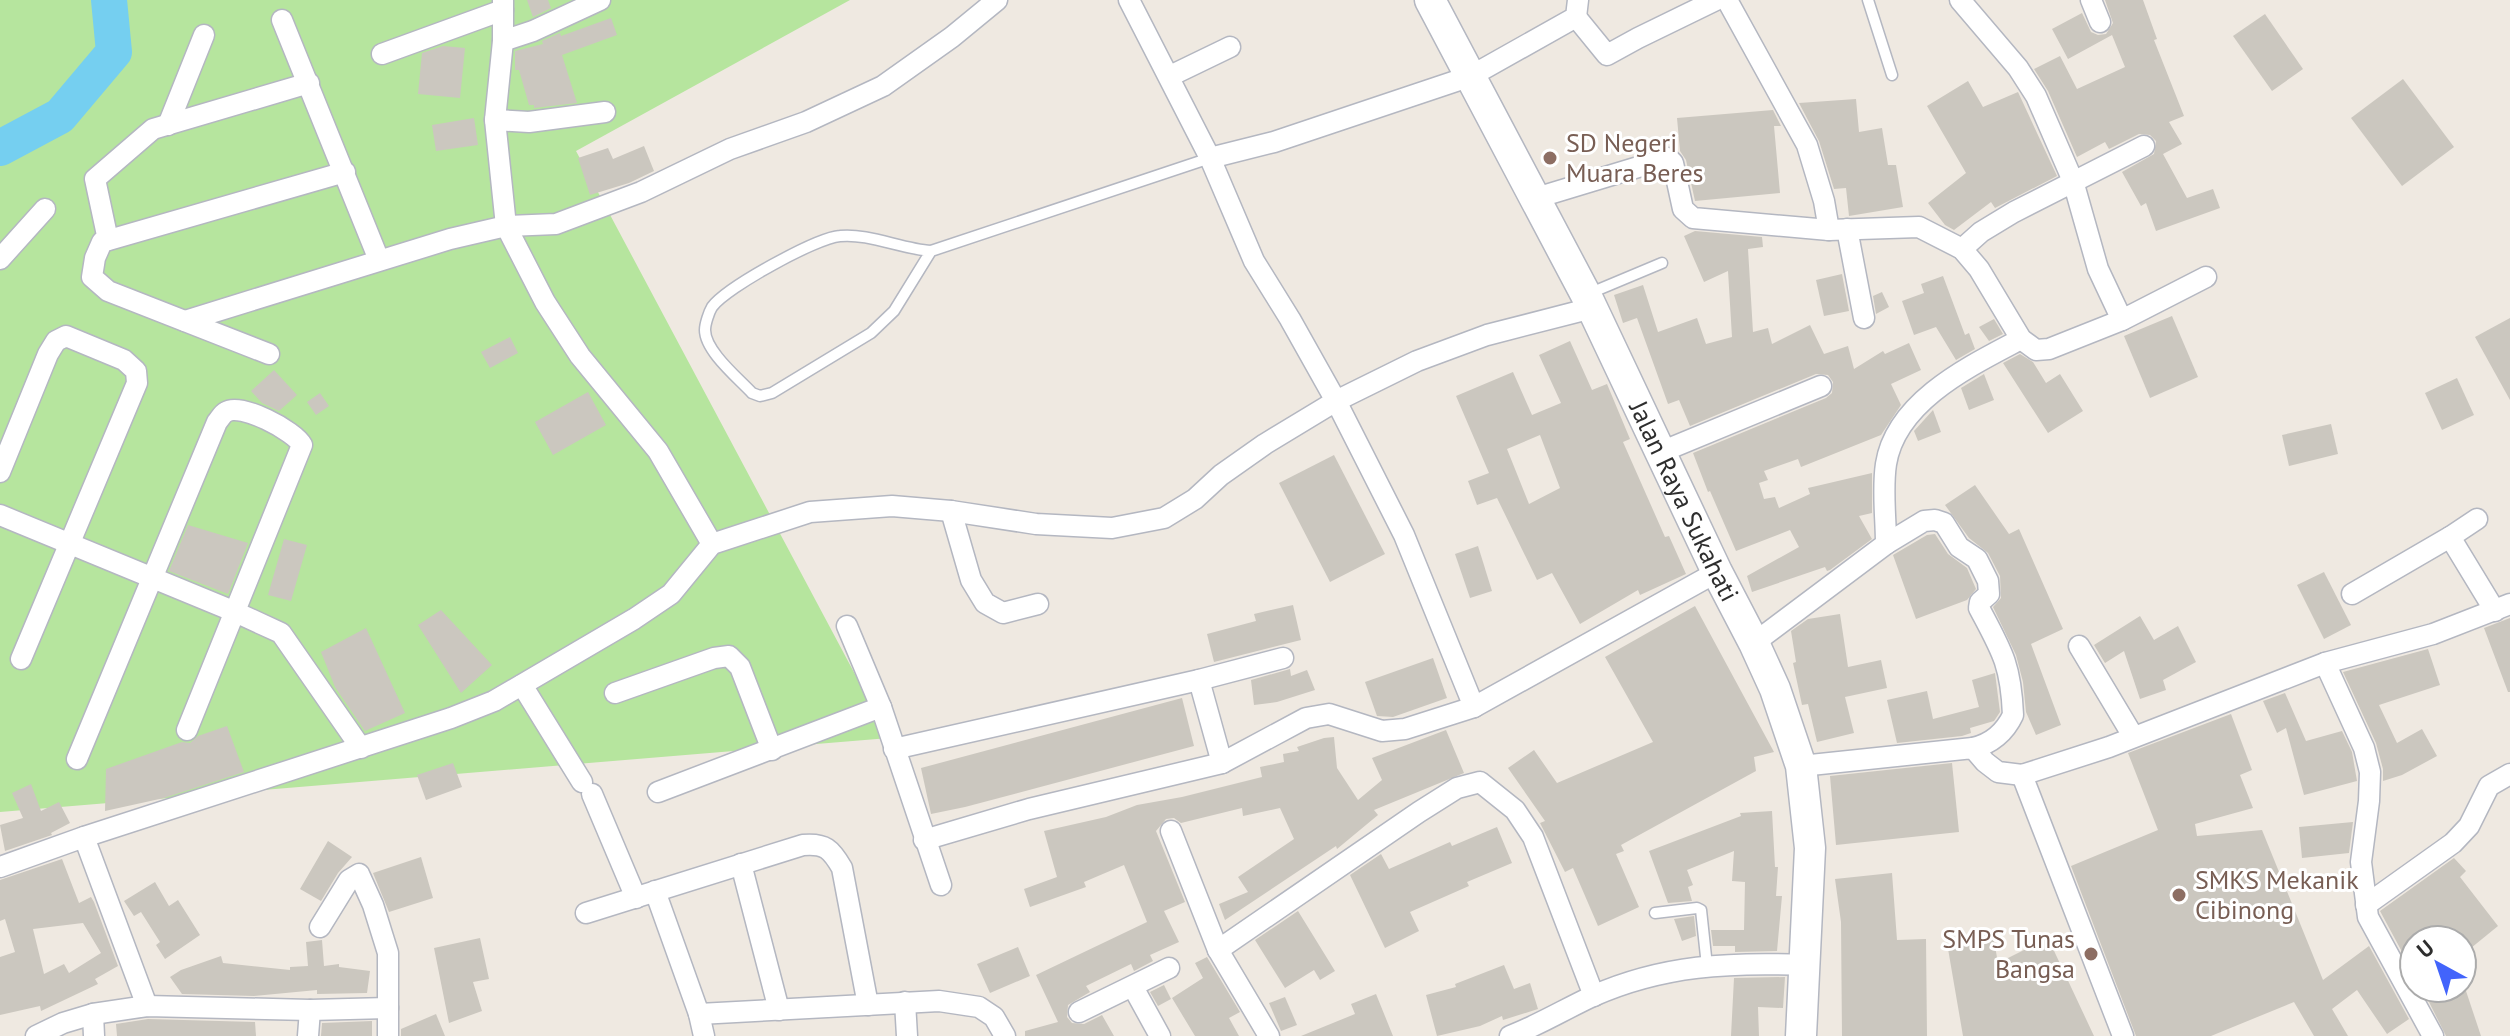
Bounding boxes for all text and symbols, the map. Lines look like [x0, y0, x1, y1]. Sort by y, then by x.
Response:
place label: SD Negeri Muara Beres [1566, 126, 1704, 189]
marker: SD Negeri Muara Beres [1541, 149, 1559, 167]
street label: Jalan Raya Sukahati [1622, 394, 1746, 607]
place label: SMKS Mekanik Cibinong [2195, 863, 2359, 926]
marker: SMKS Mekanik Cibinong [2170, 886, 2188, 904]
place label: SMPS Tunas Bangsa [1942, 922, 2075, 985]
north arrow [2398, 924, 2478, 1004]
text: U [2411, 934, 2439, 964]
marker: SMPS Tunas Bangsa [2082, 945, 2100, 963]

